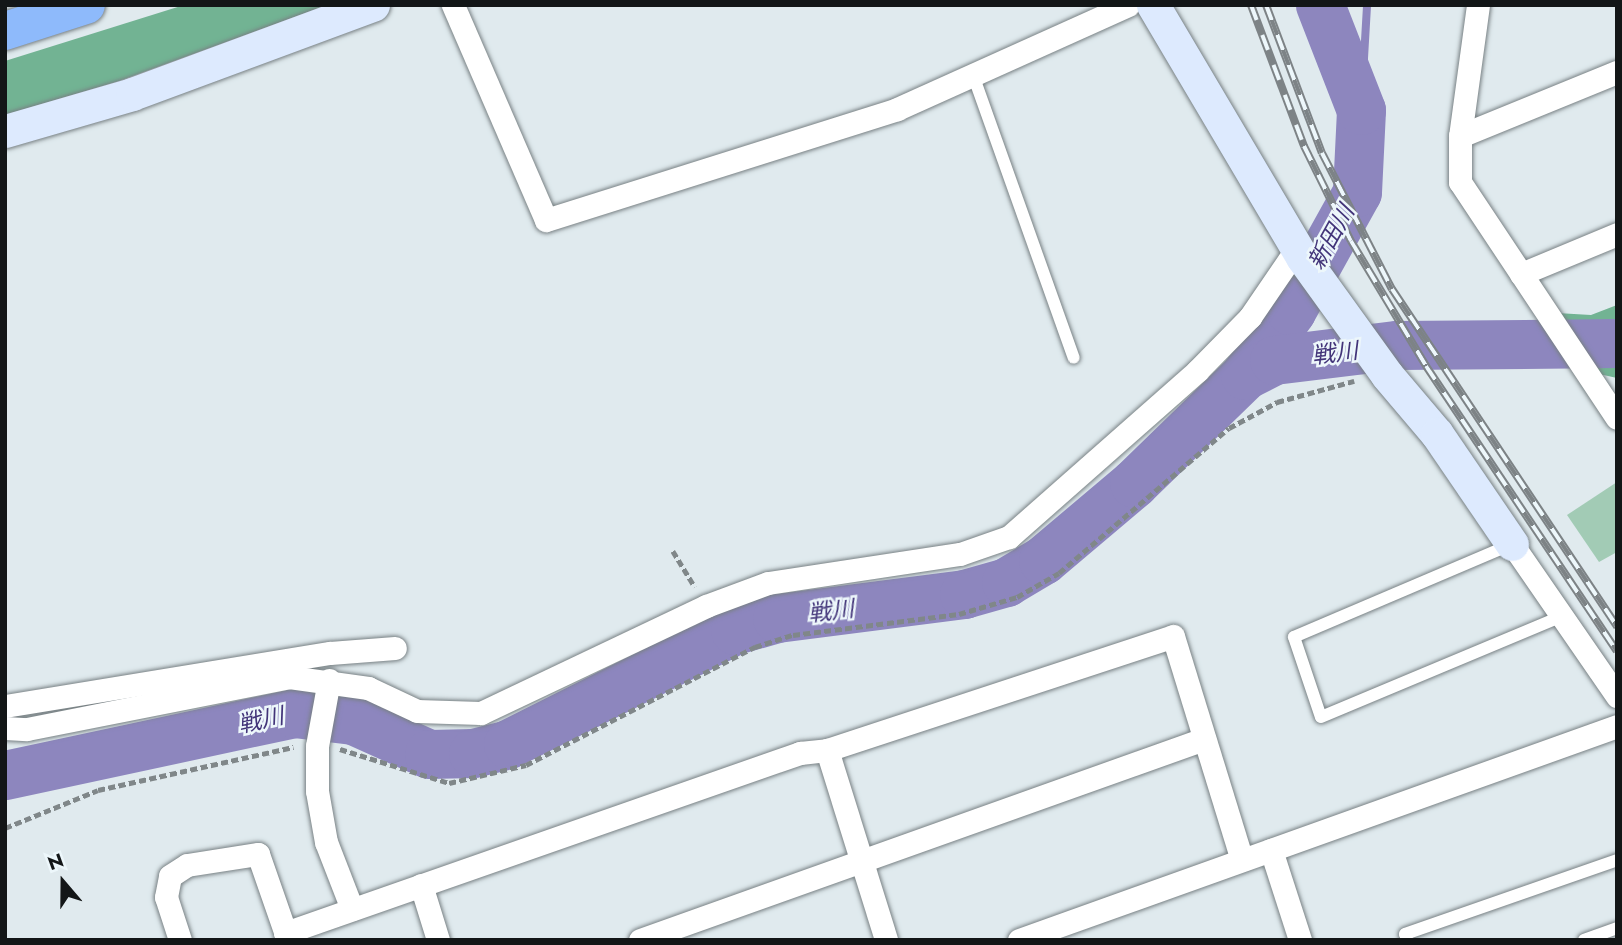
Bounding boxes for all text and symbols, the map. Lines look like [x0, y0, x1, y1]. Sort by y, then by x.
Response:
water label: 新田川 [1302, 200, 1360, 274]
water label: 戦川 [1310, 336, 1360, 370]
water label: 戦川 [806, 594, 856, 628]
water label: 戦川 [236, 702, 286, 738]
north arrow [28, 847, 98, 917]
text: N [44, 847, 67, 877]

